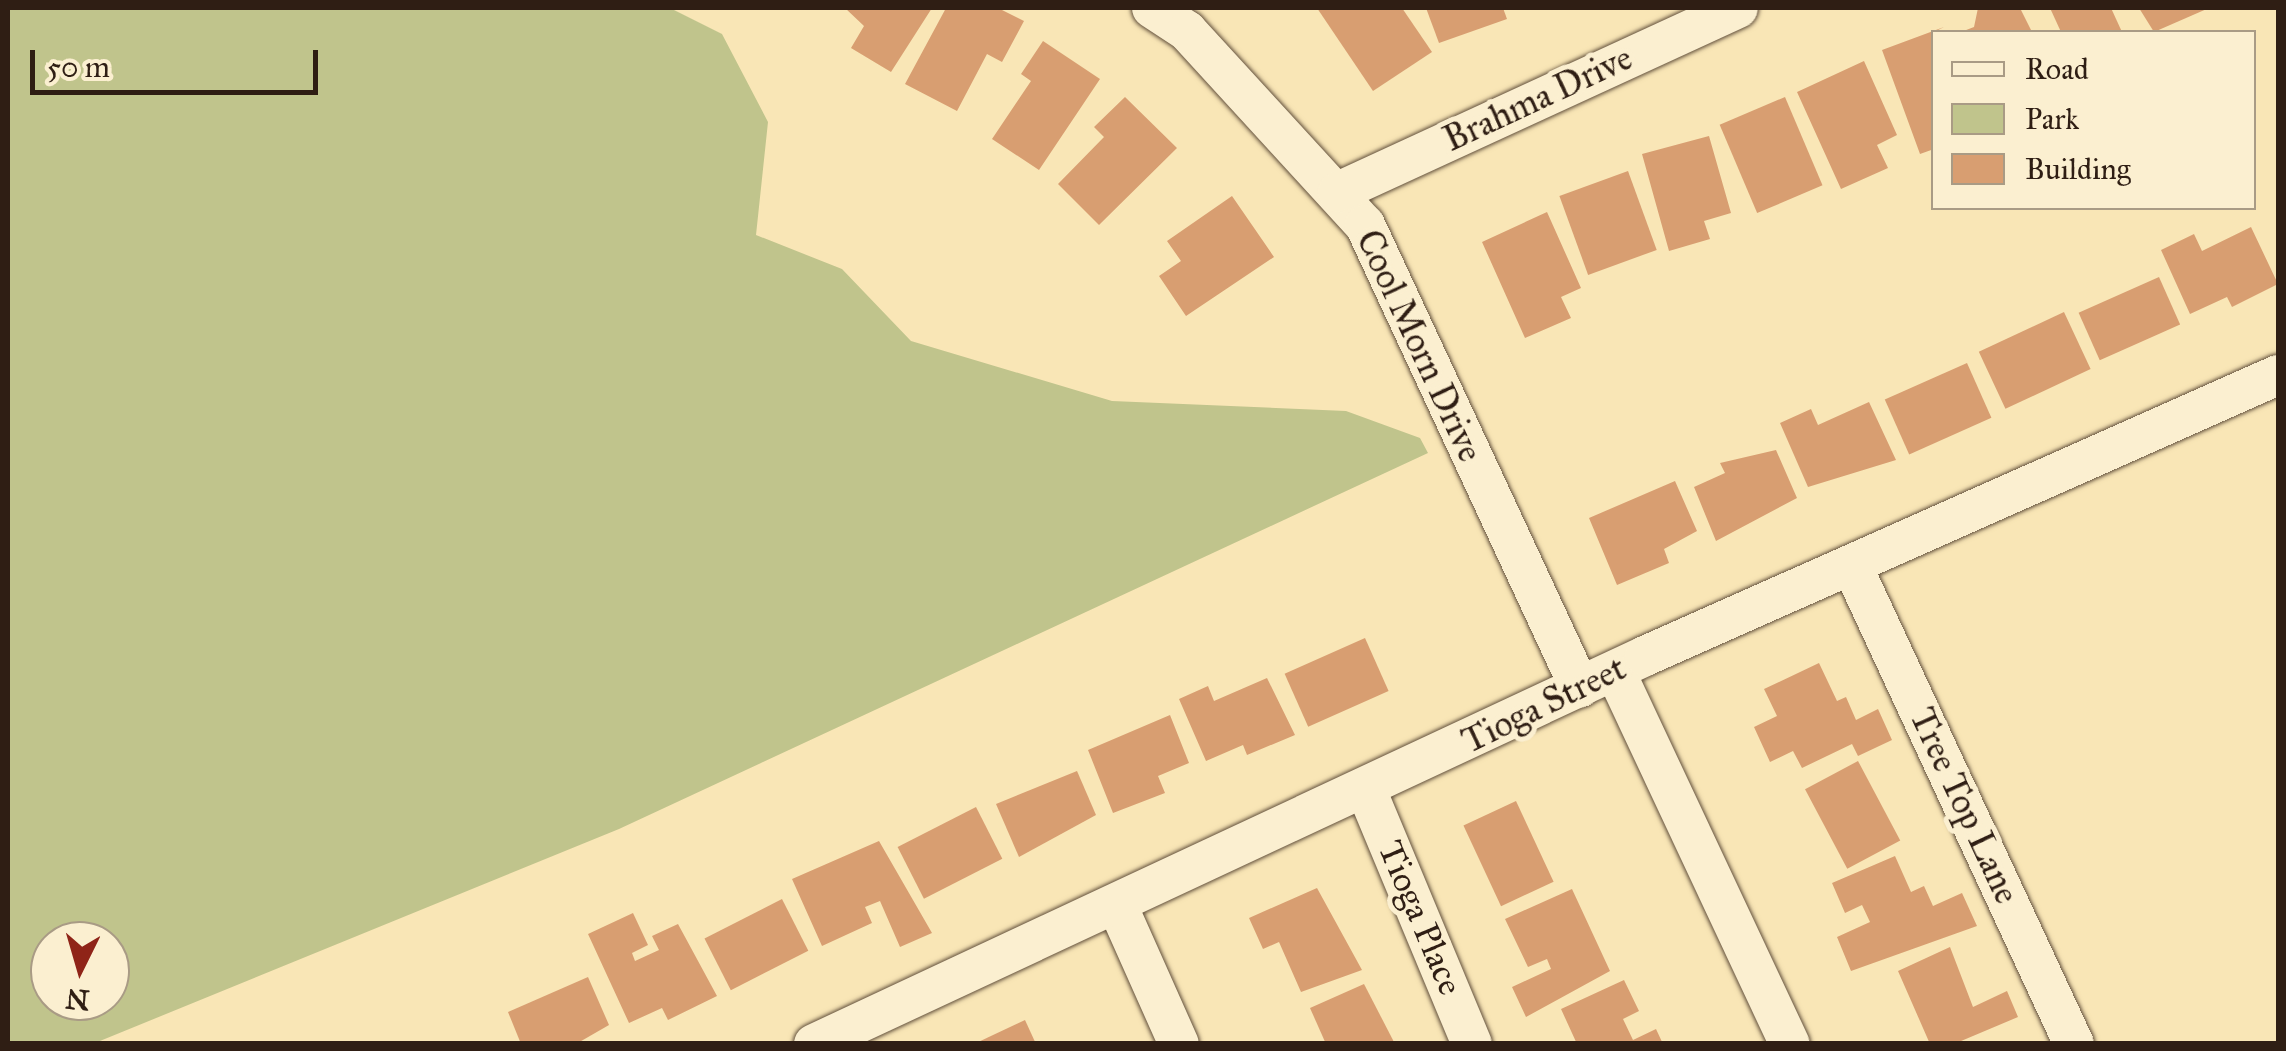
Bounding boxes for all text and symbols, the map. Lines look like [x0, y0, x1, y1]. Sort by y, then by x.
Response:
scale bar [35, 30, 322, 92]
legend [1931, 30, 2256, 210]
street label: Brahma Drive [1437, 37, 1639, 161]
text: 50 m [47, 49, 110, 85]
text: Road [2025, 51, 2089, 87]
text: Park [2025, 101, 2079, 137]
text: Building [2025, 151, 2131, 187]
street label: Cool Morn Drive [1347, 224, 1491, 468]
street label: Tioga Street [1455, 647, 1633, 763]
street label: Tree Top Lane [1900, 702, 2028, 910]
street label: Tioga Place [1369, 834, 1471, 1002]
north arrow [30, 921, 130, 1021]
text: N [64, 981, 91, 1018]

